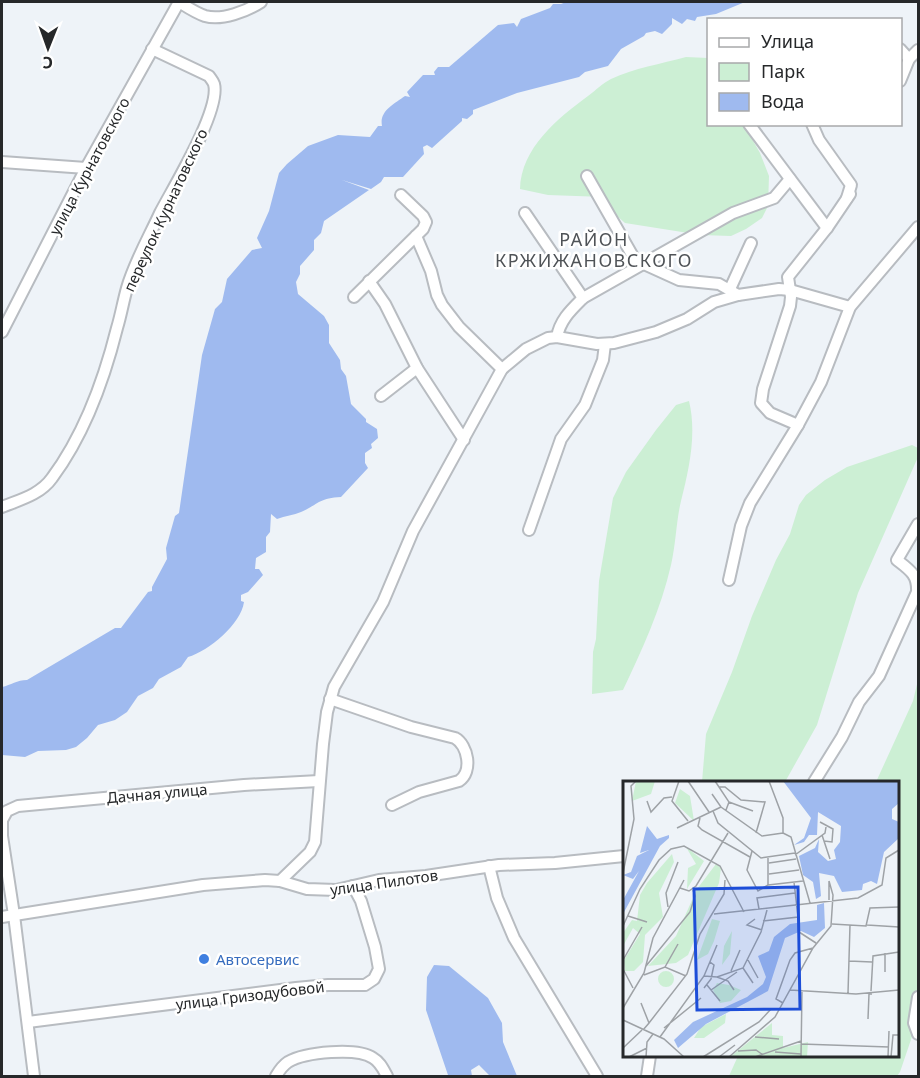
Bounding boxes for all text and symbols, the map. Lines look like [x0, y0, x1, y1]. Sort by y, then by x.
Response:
north arrow [18, 18, 78, 78]
legend [707, 18, 902, 126]
text: Улица [761, 29, 814, 53]
text: С [42, 52, 53, 74]
text: Парк [761, 59, 805, 83]
text: Вода [761, 89, 804, 113]
street label: улица Курнатовского [44, 94, 134, 238]
street label: переулок Курнатовского [118, 125, 212, 295]
district label: РАЙОН КРЖИЖАНОВСКОГО [495, 227, 693, 272]
street label: Дачная улица [106, 779, 208, 807]
inset map [623, 781, 899, 1057]
street label: улица Пилотов [329, 865, 439, 899]
place label: Автосервис [216, 949, 299, 969]
marker: Автосервис [197, 952, 211, 966]
street label: улица Гризодубовой [175, 976, 325, 1014]

